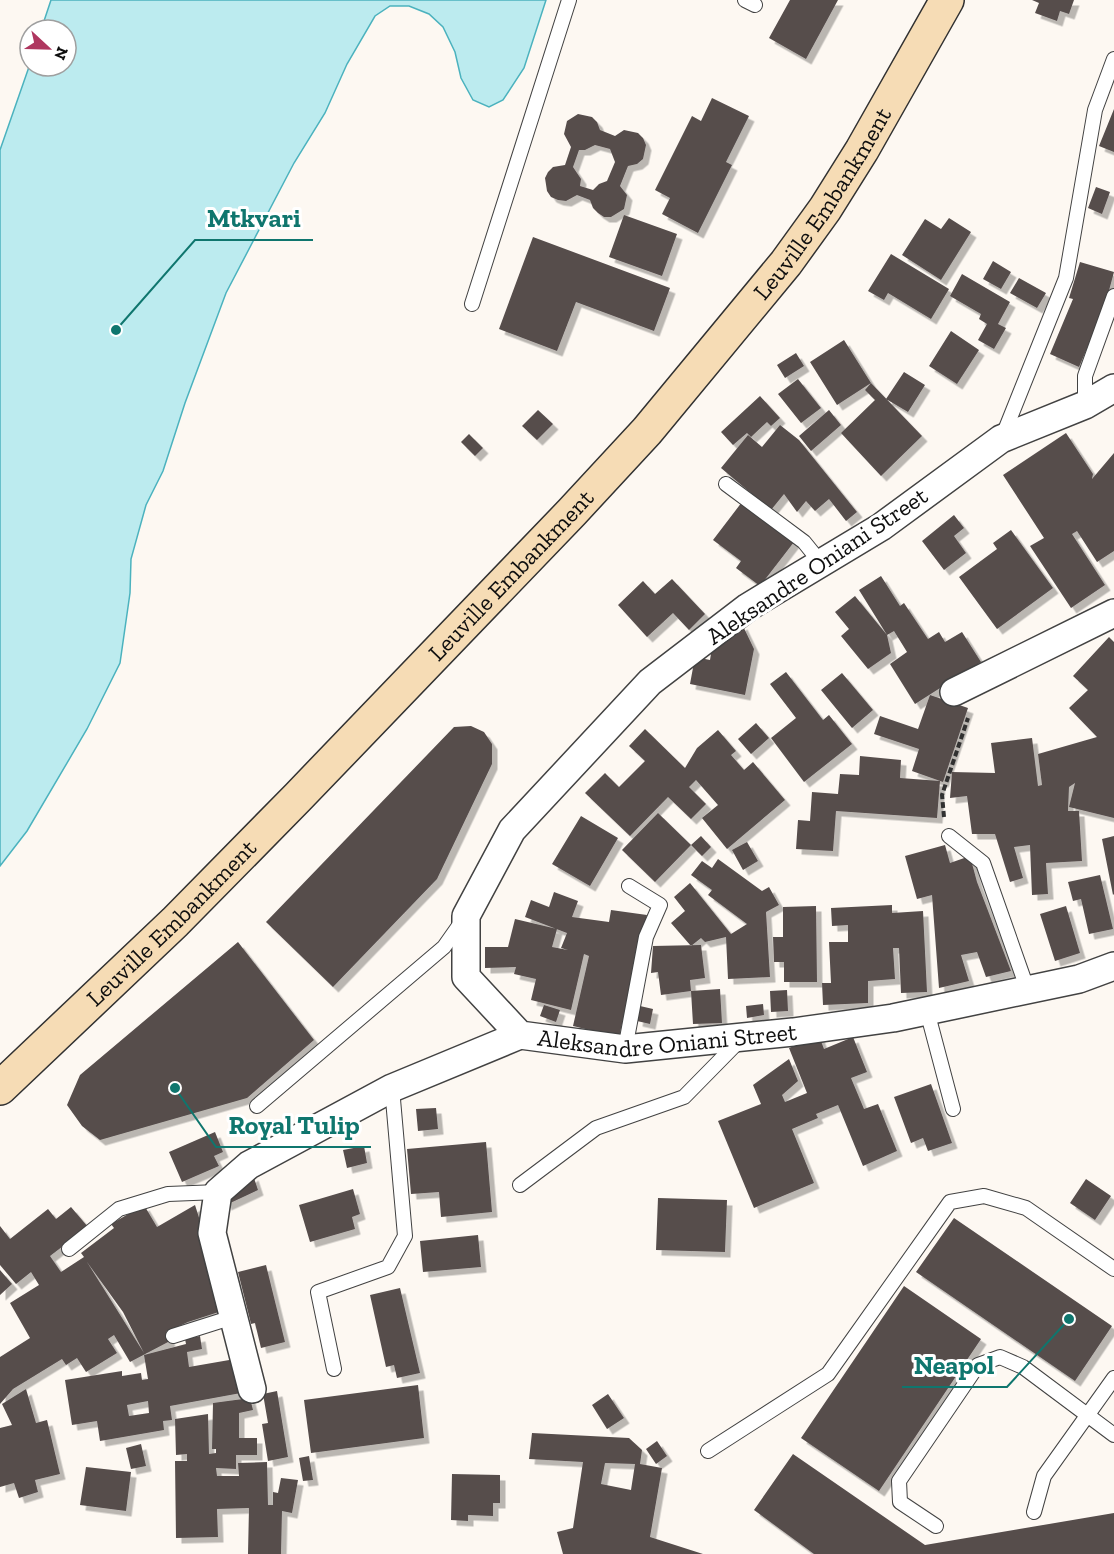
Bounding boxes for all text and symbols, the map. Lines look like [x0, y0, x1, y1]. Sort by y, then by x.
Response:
north arrow [18, 18, 78, 78]
text: N [50, 44, 73, 63]
street label: Leuville Embankment [747, 102, 897, 305]
callout: Mtkvari [195, 196, 313, 240]
text: Mtkvari [207, 202, 301, 234]
street label: Aleksandre Oniani Street [701, 481, 933, 650]
street label: Leuville Embankment [422, 483, 599, 667]
street label: Leuville Embankment [80, 833, 262, 1012]
street label: Aleksandre Oniani Street [536, 1017, 798, 1064]
callout: Royal Tulip [216, 1103, 371, 1147]
text: Royal Tulip [228, 1109, 360, 1141]
callout: Neapol [902, 1343, 1007, 1387]
text: Neapol [914, 1349, 994, 1381]

